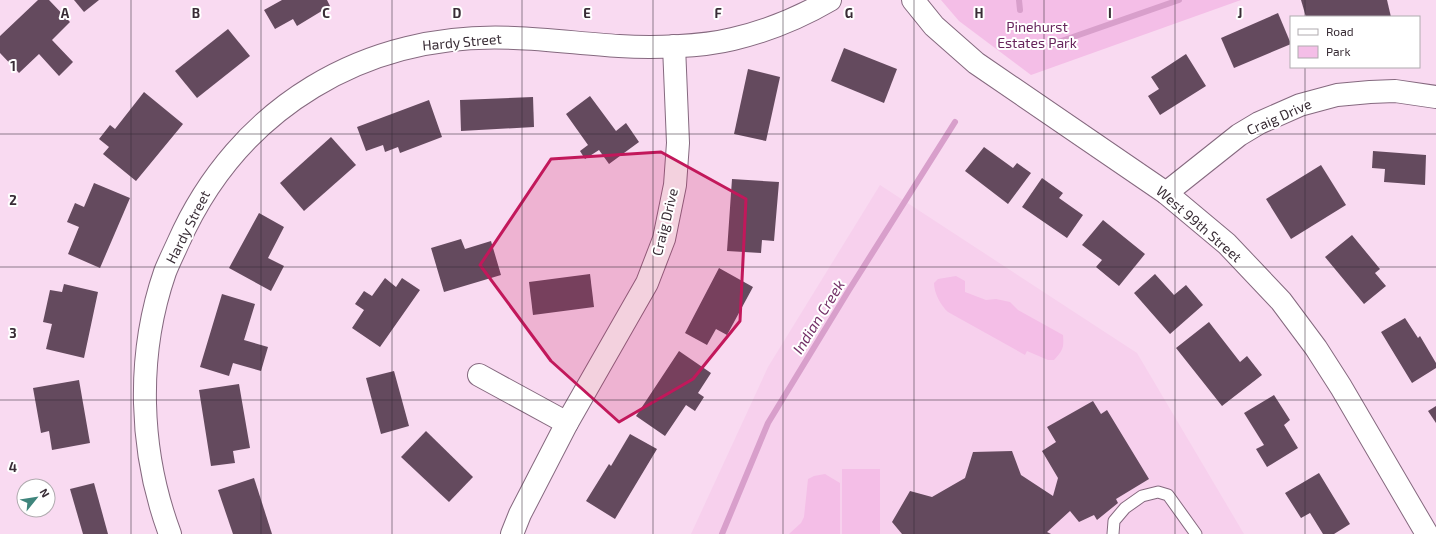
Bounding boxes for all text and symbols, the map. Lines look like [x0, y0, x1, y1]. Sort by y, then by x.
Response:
text: A [61, 5, 70, 21]
text: B [192, 5, 200, 21]
text: C [322, 5, 330, 21]
text: D [453, 5, 462, 21]
text: E [583, 5, 591, 21]
text: F [714, 5, 722, 21]
text: G [845, 5, 853, 21]
text: H [975, 5, 984, 21]
text: I [1108, 5, 1112, 21]
text: J [1238, 5, 1242, 21]
legend [1290, 16, 1420, 68]
park label: Pinehurst Estates Park [997, 18, 1077, 51]
text: Road [1326, 24, 1354, 38]
street label: Hardy Street [422, 30, 502, 53]
text: Park [1326, 44, 1351, 58]
text: 1 [10, 58, 16, 74]
street label: Craig Drive [1244, 95, 1314, 138]
street label: West 99th Street [1153, 182, 1246, 265]
street label: Craig Drive [648, 186, 681, 257]
street label: Hardy Street [162, 187, 213, 266]
text: 2 [9, 192, 17, 208]
water label: Indian Creek [788, 276, 848, 357]
text: 3 [9, 325, 17, 341]
text: 4 [9, 459, 17, 475]
north arrow [16, 478, 56, 518]
text: N [37, 486, 53, 499]

